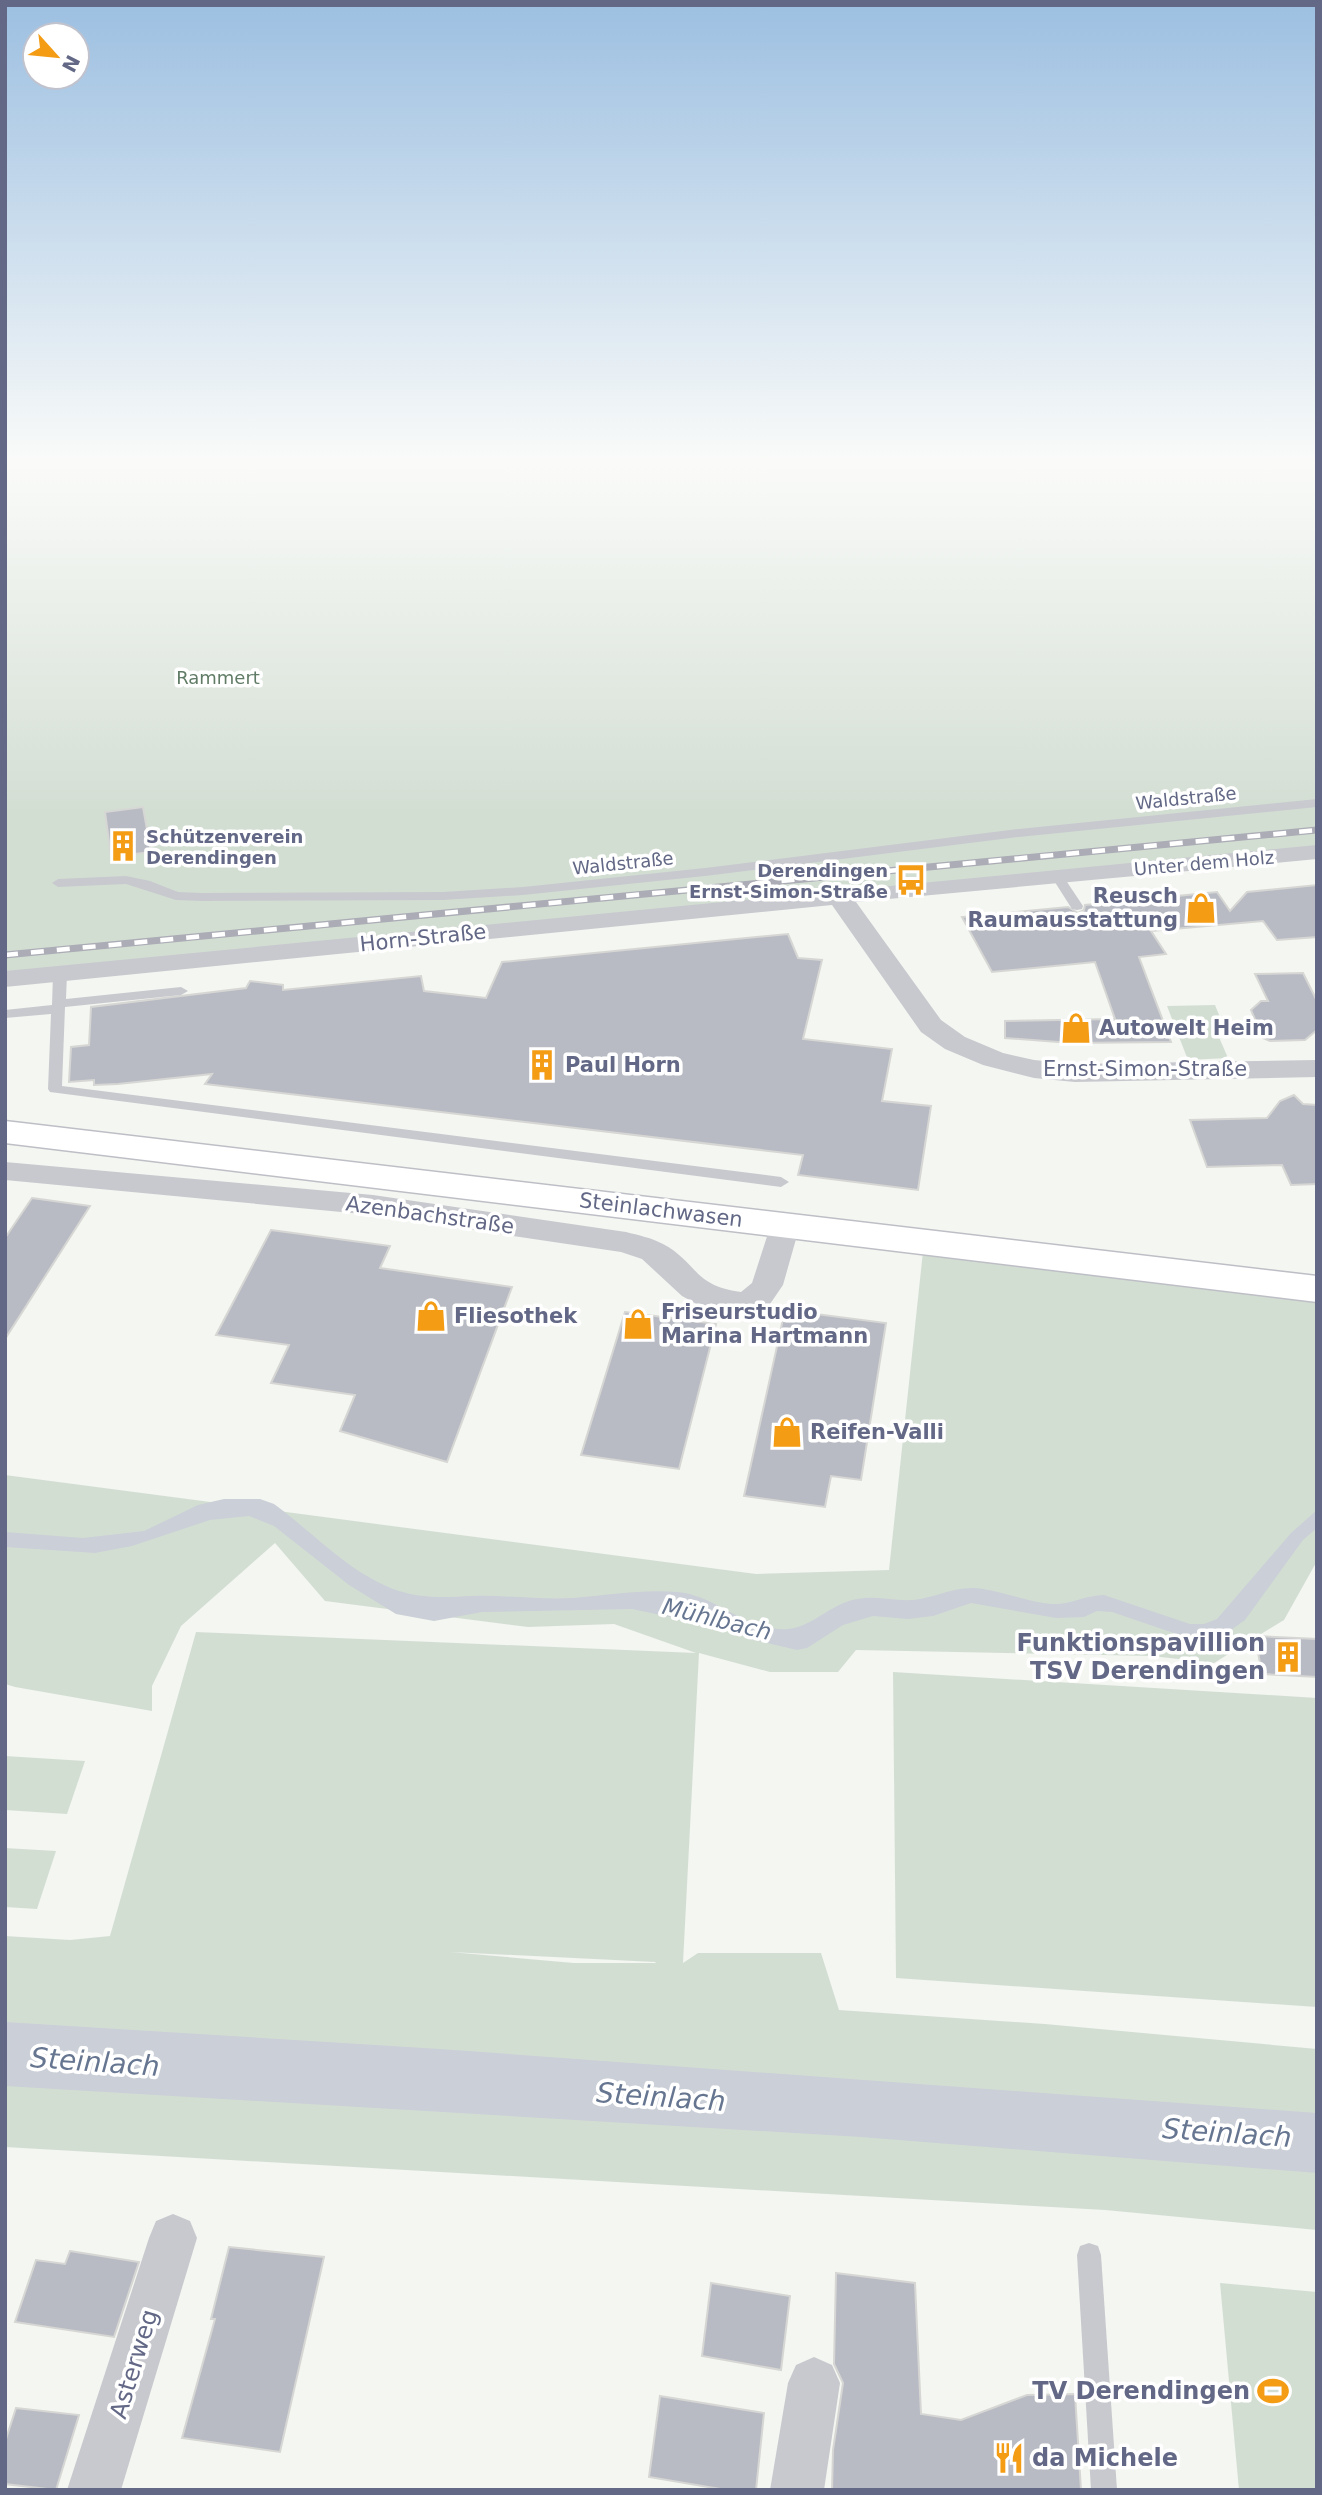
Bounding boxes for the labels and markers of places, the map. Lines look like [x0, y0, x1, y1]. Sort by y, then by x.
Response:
place label: Schützenverein Derendingen [146, 826, 303, 868]
building icon: Schützenverein Derendingen [106, 829, 140, 863]
place label: Derendingen Ernst-Simon-Straße [689, 860, 888, 902]
bus stop icon: Derendingen Ernst-Simon-Straße [894, 863, 928, 897]
place label: Reusch Raumausstattung [967, 884, 1178, 932]
shop icon: Reusch Raumausstattung [1184, 891, 1218, 925]
shop icon: Autowelt Heim [1059, 1011, 1093, 1045]
place label: Autowelt Heim [1099, 1016, 1274, 1040]
building icon: Paul Horn [525, 1048, 559, 1082]
place label: Paul Horn [565, 1053, 681, 1077]
shop icon: Fliesothek [414, 1299, 448, 1333]
place label: Friseurstudio Marina Hartmann [661, 1300, 868, 1348]
place label: Fliesothek [454, 1304, 578, 1328]
shop icon: Friseurstudio Marina Hartmann [621, 1307, 655, 1341]
shop icon: Reifen-Valli [770, 1415, 804, 1449]
place label: Reifen-Valli [810, 1420, 944, 1444]
place label: Funktionspavillion TSV Derendingen [1017, 1629, 1265, 1685]
building icon: Funktionspavillion TSV Derendingen [1271, 1640, 1305, 1674]
sports icon: TV Derendingen [1256, 2374, 1290, 2408]
place label: TV Derendingen [1032, 2377, 1250, 2405]
restaurant icon: da Michele [992, 2441, 1026, 2475]
place label: da Michele [1032, 2444, 1178, 2472]

